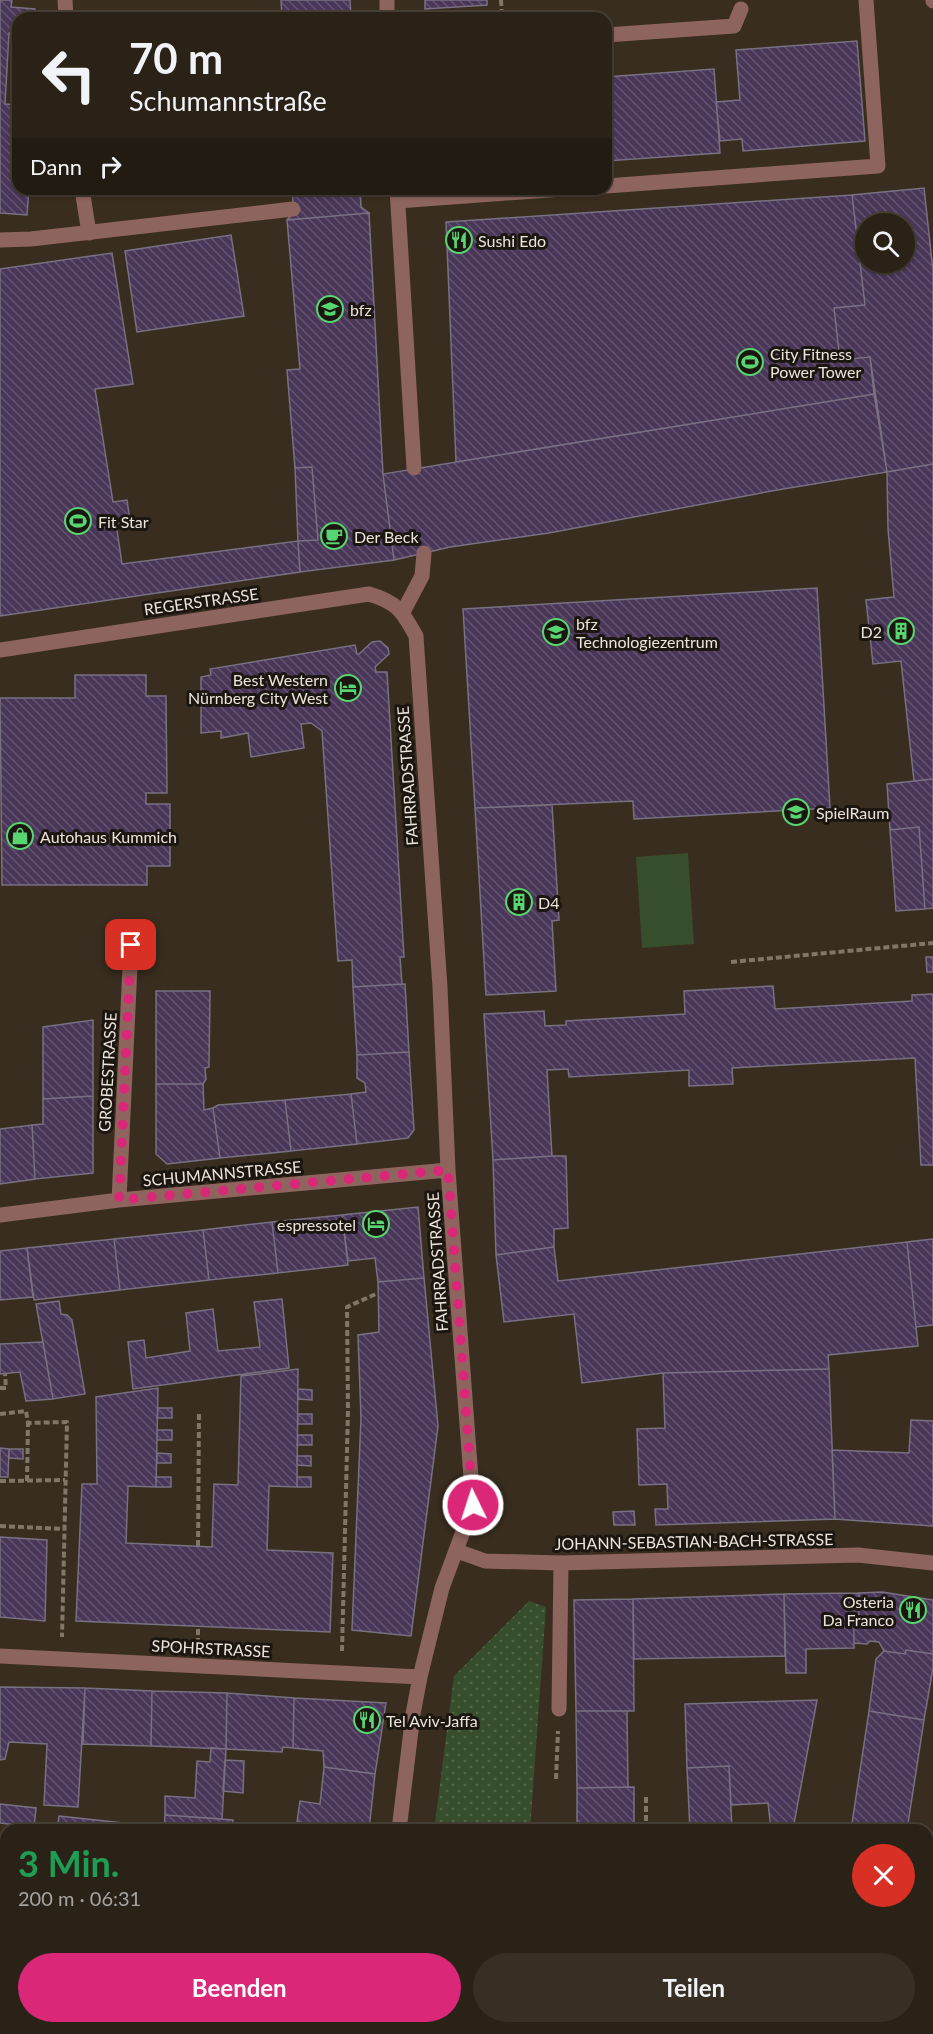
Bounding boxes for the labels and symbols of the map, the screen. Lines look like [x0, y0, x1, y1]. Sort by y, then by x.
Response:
restaurant icon: Sushi Edo [444, 225, 474, 255]
place label: Sushi Edo [478, 231, 546, 250]
school or university icon: bfz [315, 294, 345, 324]
place label: bfz [350, 300, 372, 319]
place label: City Fitness Power Tower [770, 344, 861, 381]
sports icon: City Fitness Power Tower [735, 347, 765, 377]
sports icon: Fit Star [63, 506, 93, 536]
place label: Fit Star [98, 512, 149, 531]
cafe icon: Der Beck [319, 521, 349, 551]
place label: Der Beck [354, 527, 419, 546]
street label: REGERSTRASSE [142, 584, 260, 618]
place label: bfz Technologiezentrum [576, 614, 718, 651]
building icon: D2 [886, 616, 916, 646]
school or university icon: bfz Technologiezentrum [541, 617, 571, 647]
place label: D2 [861, 622, 882, 641]
place label: Best Western Nürnberg City West [188, 670, 328, 707]
hotel icon: Best Western Nürnberg City West [333, 673, 363, 703]
street label: FAHRRADSTRASSE [393, 706, 421, 846]
school or university icon: SpielRaum [781, 797, 811, 827]
place label: SpielRaum [816, 803, 889, 822]
shop icon: Autohaus Kummich [5, 821, 35, 851]
place label: Autohaus Kummich [40, 827, 177, 846]
building icon: D4 [504, 887, 534, 917]
place label: D4 [538, 893, 559, 912]
pin [105, 919, 156, 970]
street label: GROBESTRASSE [94, 1012, 120, 1132]
street label: SCHUMANNSTRASSE [142, 1157, 302, 1189]
street label: FAHRRADSTRASSE [423, 1192, 451, 1332]
hotel icon: espressotel [361, 1209, 391, 1239]
place label: espressotel [277, 1215, 356, 1234]
position arrow [441, 1473, 505, 1537]
street label: JOHANN-SEBASTIAN-BACH-STRASSE [555, 1529, 833, 1553]
place label: Osteria Da Franco [822, 1592, 894, 1629]
restaurant icon: Osteria Da Franco [898, 1595, 928, 1625]
street label: SPOHRSTRASSE [151, 1635, 271, 1661]
restaurant icon: Tel Aviv-Jaffa [352, 1705, 382, 1735]
place label: Tel Aviv-Jaffa [386, 1711, 478, 1730]

